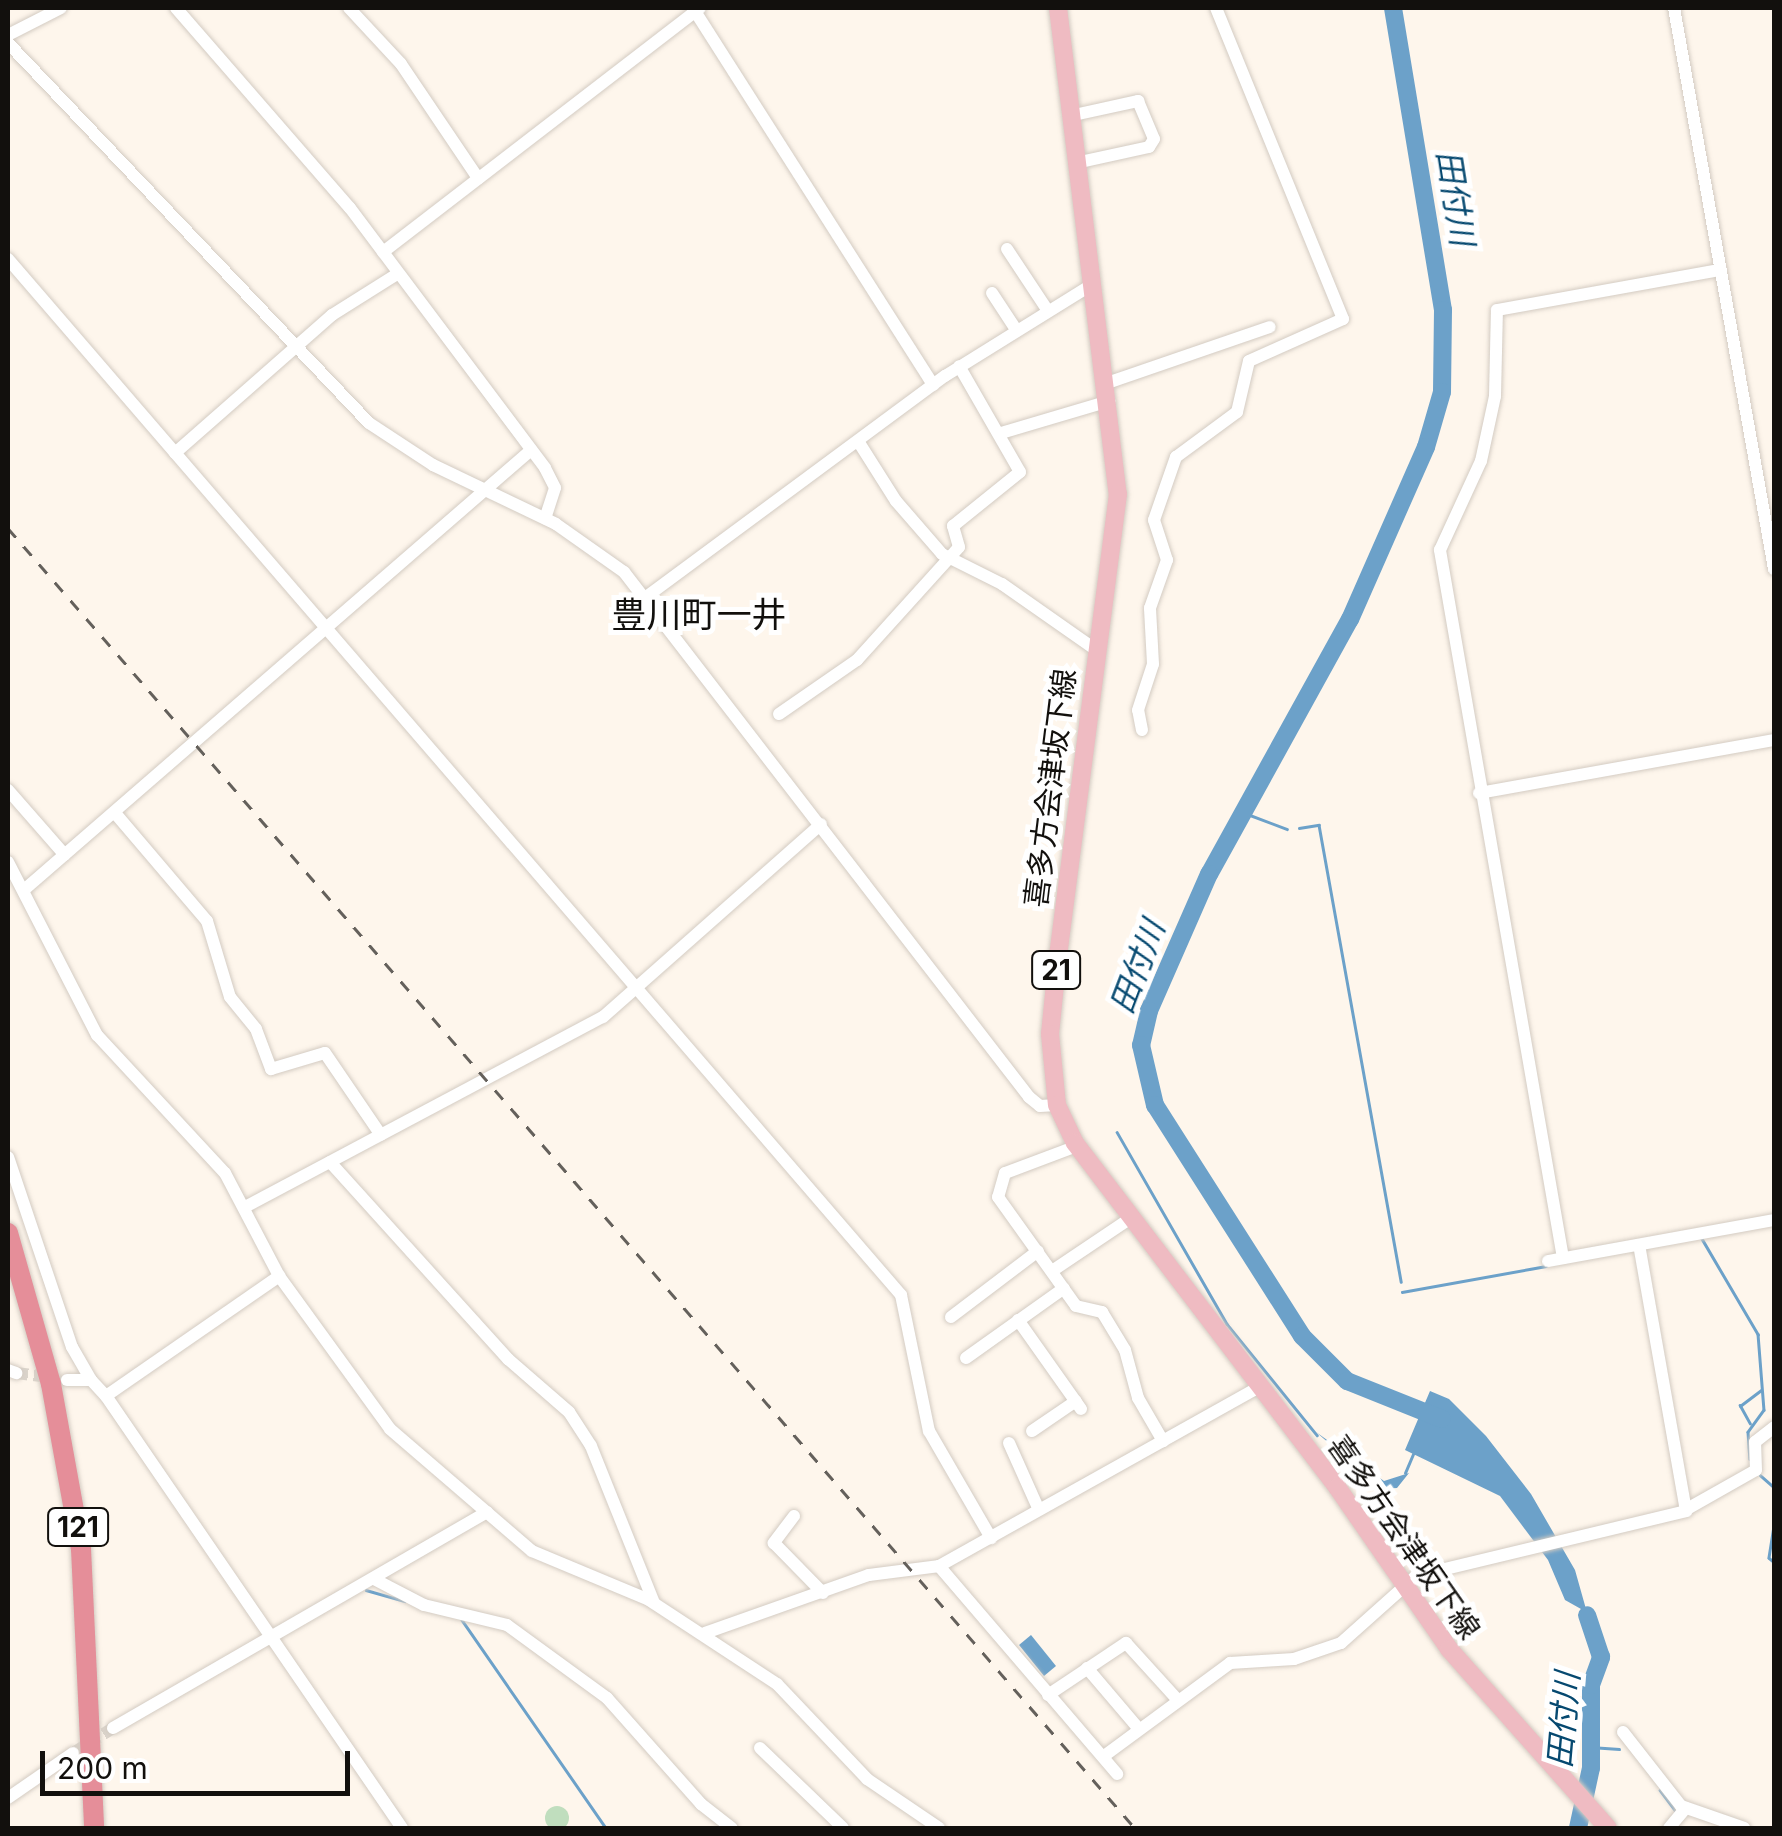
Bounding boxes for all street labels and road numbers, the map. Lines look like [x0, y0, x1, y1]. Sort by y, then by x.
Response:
street label: 喜多方会津坂下線 [1018, 667, 1082, 909]
road number: 21 [1031, 947, 1081, 993]
street label: 喜多方会津坂下線 [1320, 1428, 1488, 1646]
road number: 121 [46, 1504, 110, 1550]

